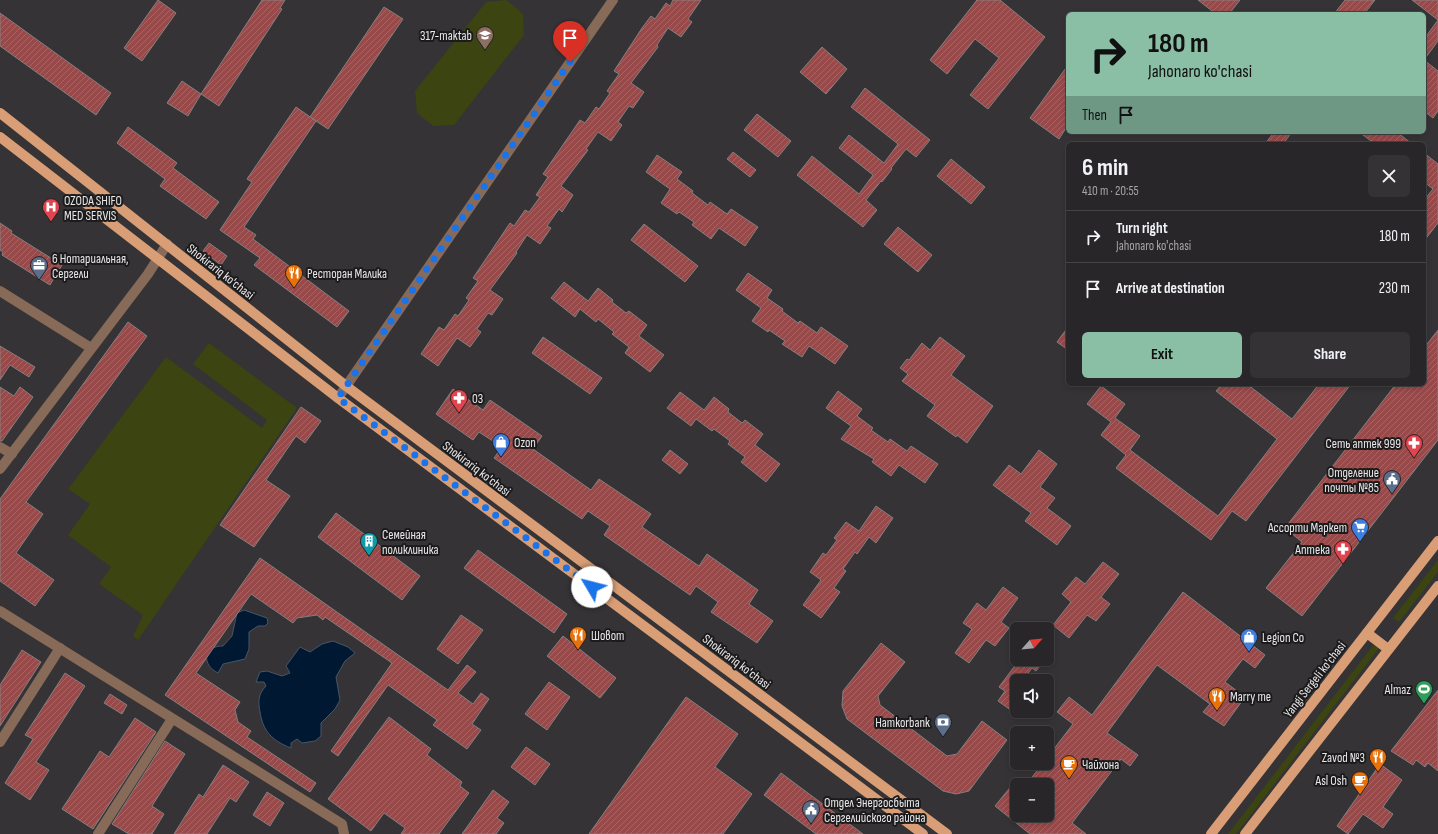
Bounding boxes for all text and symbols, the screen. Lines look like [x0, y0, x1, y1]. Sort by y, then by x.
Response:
pin [553, 21, 587, 62]
school or university icon: 317-maktab [475, 25, 495, 50]
icon: arrive [559, 27, 581, 49]
text: 180 m [1148, 27, 1208, 60]
place label: 317-maktab [420, 28, 472, 44]
icon: right [1082, 28, 1134, 80]
text: Jahonaro ko'chasi [1148, 61, 1252, 82]
icon: arrive [1115, 104, 1137, 126]
text: Then [1082, 106, 1107, 125]
text: 6 min [1082, 153, 1129, 182]
button: close [1368, 155, 1410, 197]
text: 410 m · 20:55 [1082, 183, 1139, 199]
place label: OZODA SHIFO MED SERVIS [64, 193, 122, 224]
hospital icon: OZODA SHIFO MED SERVIS [41, 197, 61, 222]
text: Turn right [1116, 219, 1168, 238]
icon: right [1082, 226, 1104, 248]
text: 180 m [1379, 227, 1410, 246]
text: Jahonaro ko'chasi [1116, 238, 1191, 254]
street label: Shokirariq ko'chasi [184, 241, 257, 303]
place label: 6 Нотариальная, Сергели [52, 251, 129, 282]
office icon: 6 Нотариальная, Сергели [29, 255, 49, 280]
restaurant icon: Ресторан Малика [284, 263, 304, 288]
place label: Ресторан Малика [307, 266, 387, 282]
icon: arrive [1082, 278, 1104, 300]
text: Arrive at destination [1116, 279, 1225, 298]
text: 230 m [1379, 279, 1410, 298]
button: Exit [1082, 332, 1242, 378]
button: Share [1250, 332, 1410, 378]
pharmacy icon: 03 [449, 388, 469, 413]
place label: 03 [472, 391, 483, 407]
shop icon: Ozon [491, 432, 511, 457]
pharmacy icon: Сеть аптек 999 [1404, 433, 1424, 458]
place label: Ozon [514, 435, 536, 451]
place label: Сеть аптек 999 [1326, 436, 1401, 452]
street label: Shokirariq ko'chasi [439, 438, 514, 500]
place label: Отделение почты №85 [1324, 465, 1379, 496]
public building icon: Отделение почты №85 [1382, 469, 1402, 494]
supermarket icon: Ассорти Маркет [1350, 517, 1370, 542]
place label: Ассорти Маркет [1267, 520, 1347, 536]
place label: Семейная поликлиника [382, 527, 439, 558]
building icon: Семейная поликлиника [359, 531, 379, 556]
pharmacy icon: Аптека [1333, 539, 1353, 564]
place label: Аптека [1294, 542, 1330, 558]
position arrow [571, 566, 613, 608]
north arrow [1010, 622, 1054, 666]
map controls [1010, 622, 1054, 822]
restaurant icon: Шовот [568, 625, 588, 650]
shop icon: Legion Co [1239, 627, 1259, 652]
place label: Шовот [591, 628, 624, 644]
place label: Legion Co [1262, 630, 1304, 646]
street label: Shokirariq ko'chasi [699, 631, 774, 693]
street label: Yangi Sergeli ko'chasi [1280, 638, 1349, 721]
button: sound [1010, 674, 1054, 718]
sports icon: Almaz [1414, 679, 1434, 704]
place label: Almaz [1384, 682, 1411, 698]
restaurant icon: Marry me [1207, 686, 1227, 711]
place label: Marry me [1230, 689, 1271, 705]
bank icon: Hamkorbank [933, 712, 953, 737]
place label: Hamkorbank [875, 715, 930, 731]
button: + [1010, 726, 1054, 770]
restaurant icon: Zavod №3 [1368, 747, 1388, 772]
place label: Zavod №3 [1322, 750, 1365, 766]
cafe icon: Чайхона [1059, 754, 1079, 779]
place label: Чайхона [1082, 757, 1119, 773]
cafe icon: Asl Osh [1350, 770, 1370, 795]
place label: Asl Osh [1315, 773, 1347, 789]
button: − [1010, 778, 1054, 822]
place label: Отдел Энергосбыта Сергелийского района [824, 795, 925, 826]
public building icon: Отдел Энергосбыта Сергелийского района [801, 799, 821, 824]

